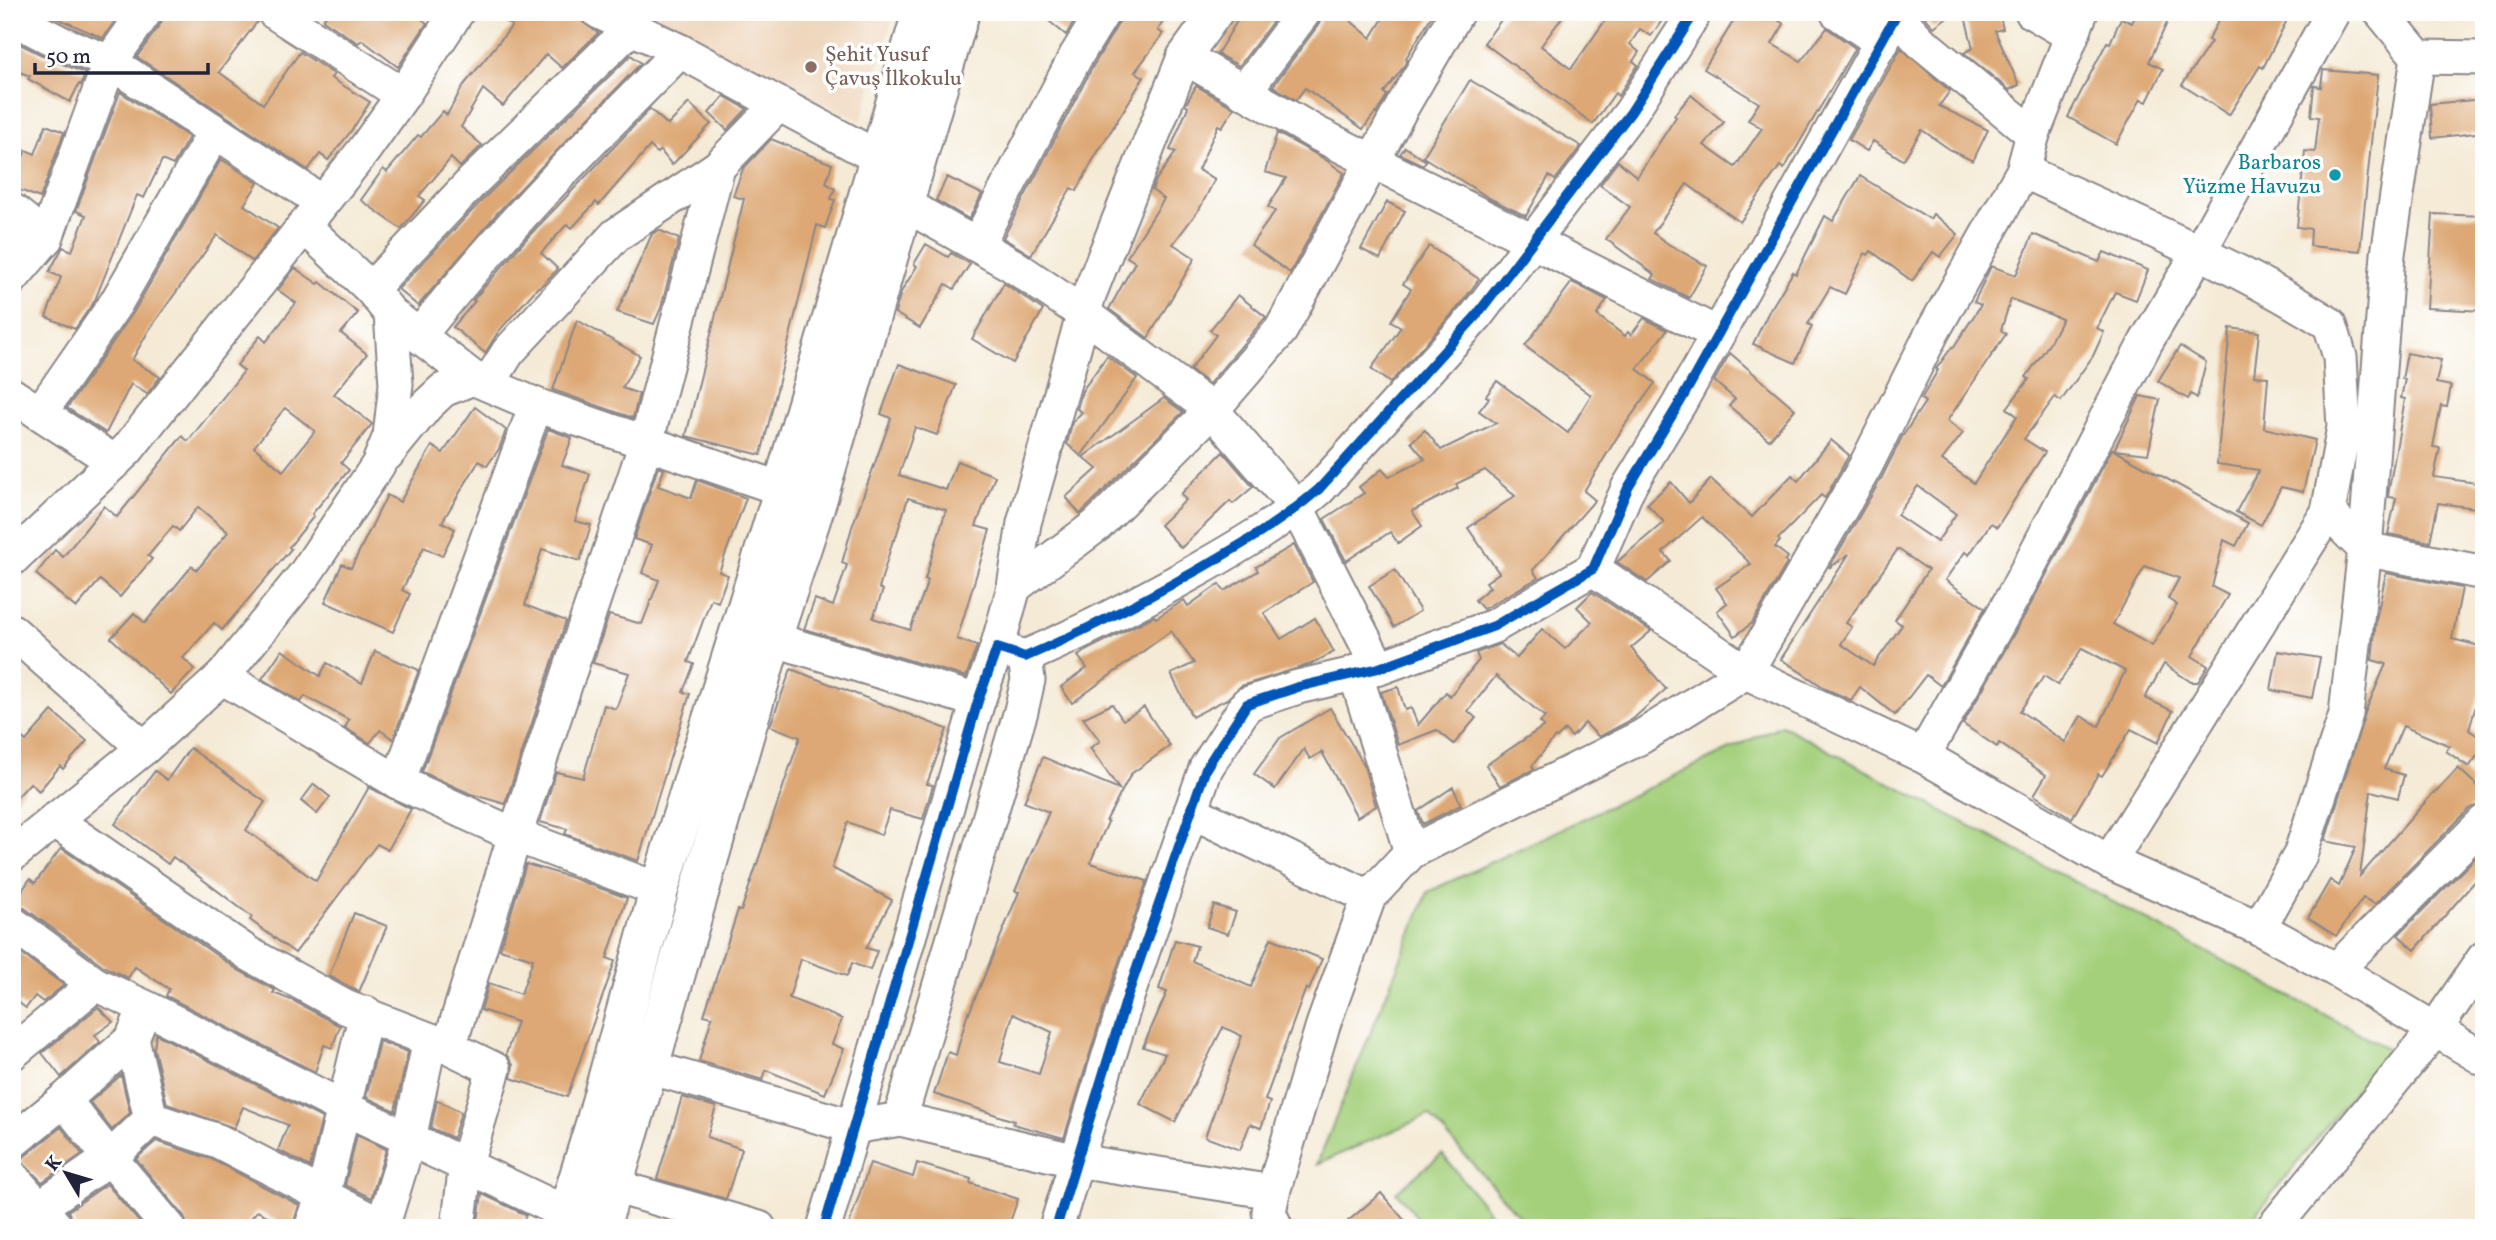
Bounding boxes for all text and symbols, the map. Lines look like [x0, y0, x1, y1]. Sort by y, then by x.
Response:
scale bar [35, 32, 208, 76]
place label: Şehit Yusuf Çavuş İlkokulu [825, 41, 962, 94]
text: 50 m [46, 43, 91, 72]
marker: Şehit Yusuf Çavuş İlkokulu [803, 59, 819, 75]
place label: Barbaros Yüzme Havuzu [2183, 149, 2321, 202]
marker: Barbaros Yüzme Havuzu [2327, 167, 2343, 183]
north arrow [32, 1138, 102, 1208]
text: K [40, 1150, 69, 1177]

